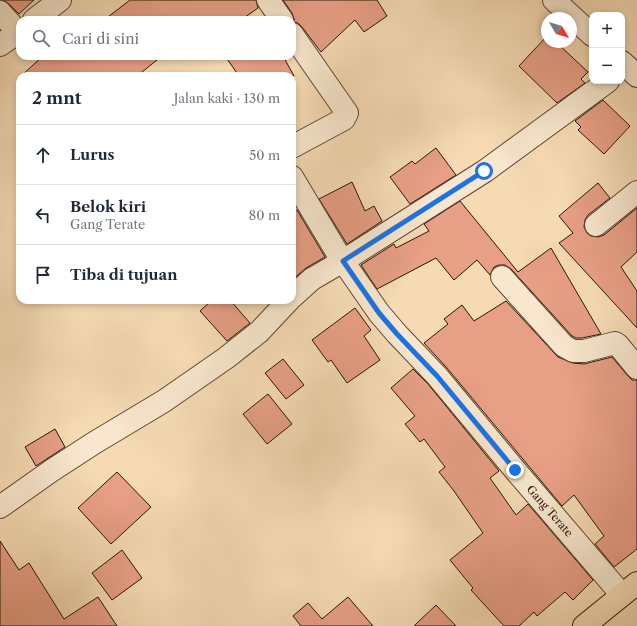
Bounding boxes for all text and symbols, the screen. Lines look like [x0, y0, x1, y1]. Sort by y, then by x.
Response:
north arrow [541, 12, 577, 48]
map controls [589, 12, 625, 84]
button: + [589, 12, 625, 48]
search box [16, 16, 296, 60]
icon: search [30, 27, 52, 49]
text: Cari di sini [62, 29, 139, 48]
button: − [589, 48, 625, 84]
text: 2 mnt [32, 88, 82, 108]
text: Jalan kaki · 130 m [174, 90, 280, 106]
icon: ahead [32, 144, 54, 166]
text: Lurus [70, 145, 115, 164]
text: 50 m [249, 147, 280, 163]
route start [475, 162, 493, 180]
text: Belok kiri [70, 197, 146, 216]
icon: left [32, 204, 54, 226]
text: 80 m [248, 207, 280, 223]
text: Gang Terate [70, 216, 145, 232]
icon: arrive [32, 264, 54, 286]
text: Tiba di tujuan [70, 265, 178, 284]
route end [506, 461, 524, 479]
street label: Gang Terate [524, 482, 576, 540]

